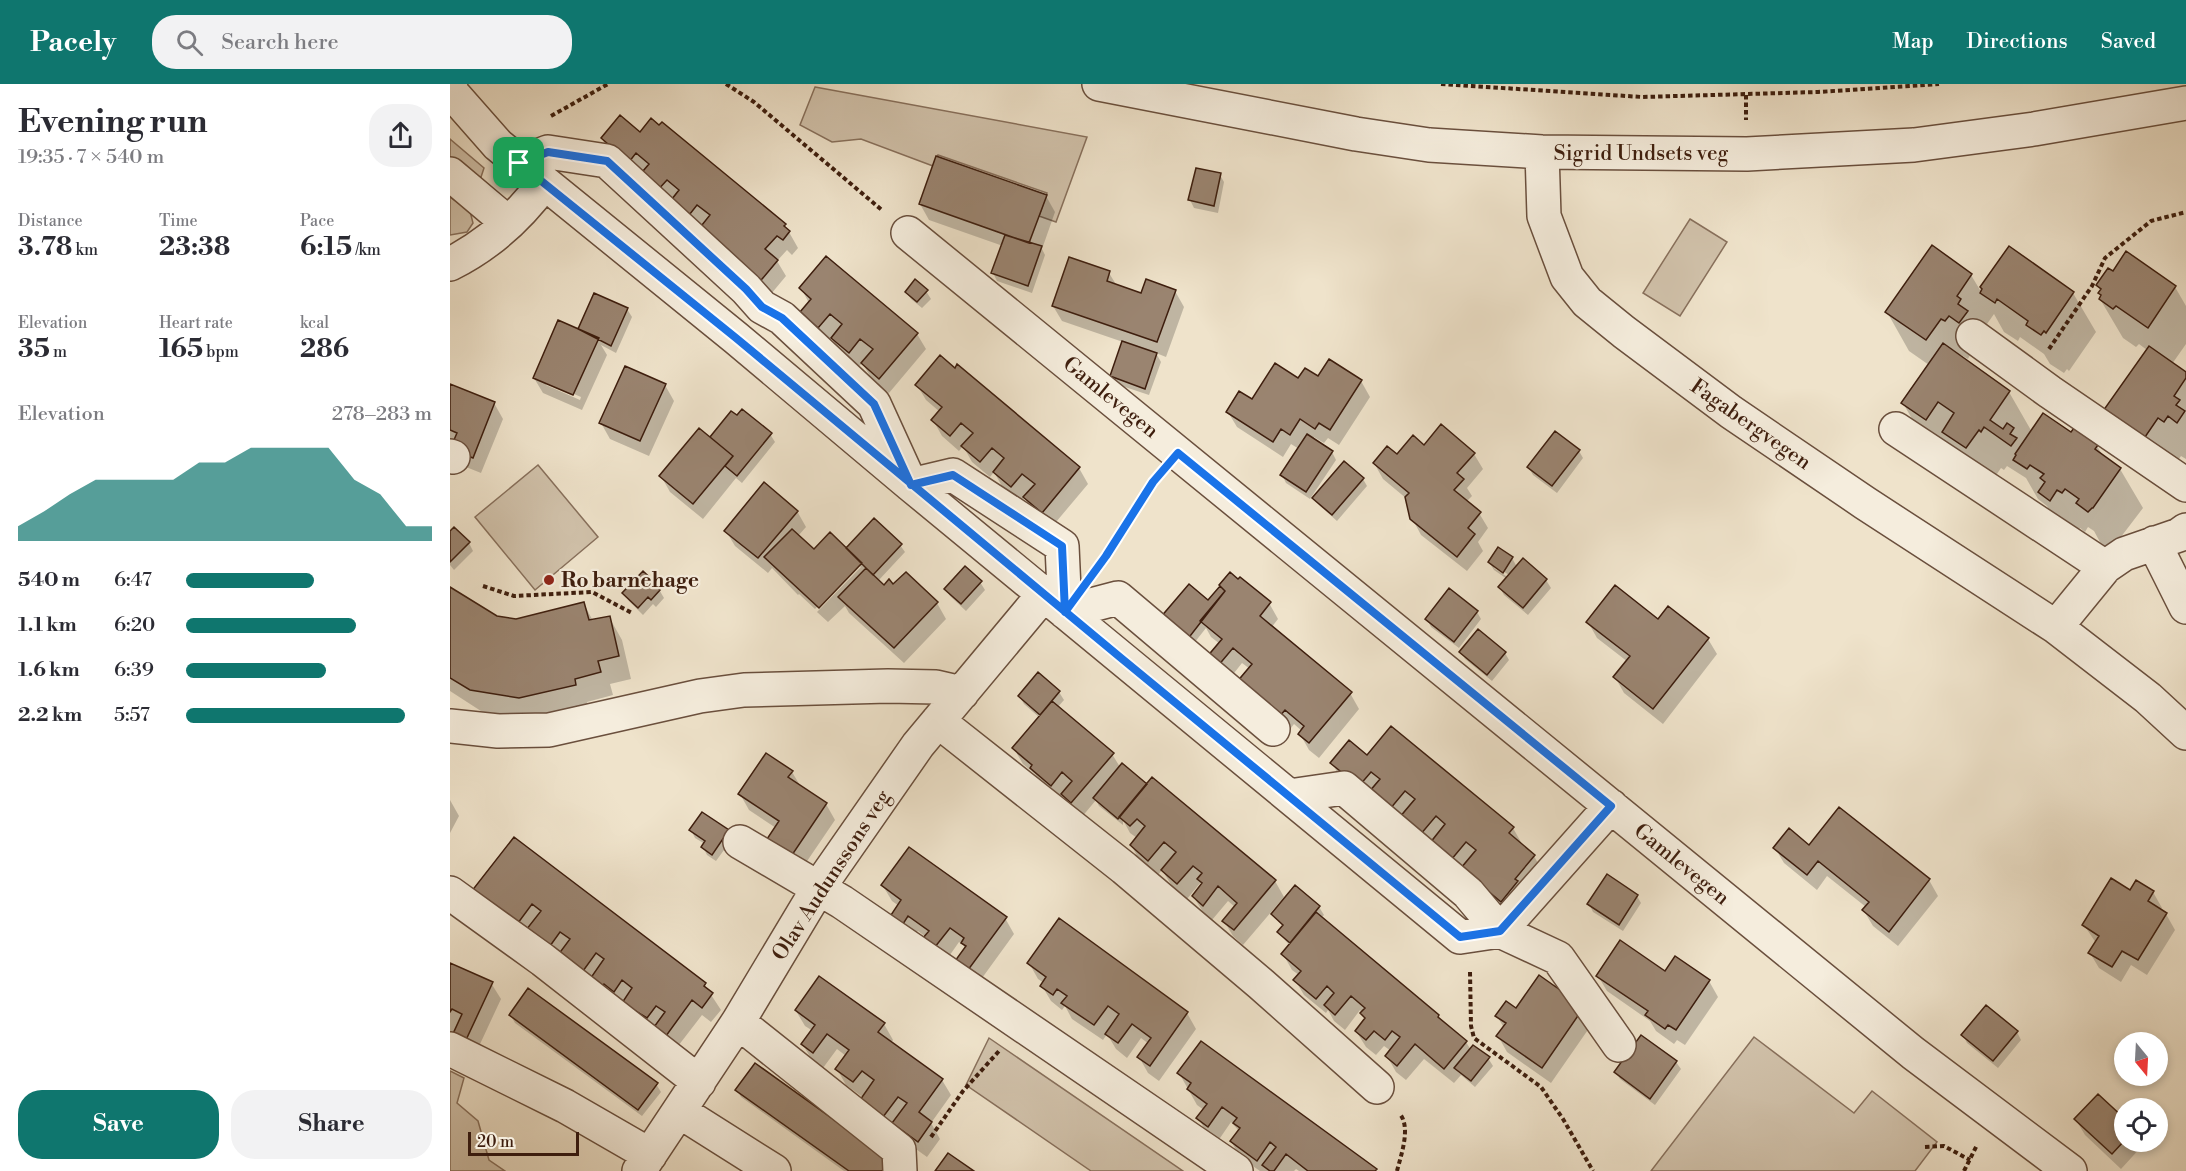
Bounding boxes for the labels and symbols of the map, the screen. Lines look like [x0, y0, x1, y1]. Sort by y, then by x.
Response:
pin [493, 137, 544, 188]
street label: Sigrid Undsets veg [1554, 141, 1729, 167]
street label: Gamlevegen [1057, 351, 1164, 445]
street label: Fagabergvegen [1685, 374, 1816, 476]
place label: Ro barnehage [561, 568, 699, 594]
marker: Ro barnehage [542, 573, 556, 587]
street label: Olav Audunssons veg [767, 785, 897, 966]
street label: Gamlevegen [1628, 818, 1735, 912]
north arrow [2114, 1032, 2168, 1086]
scale bar [468, 1129, 579, 1156]

